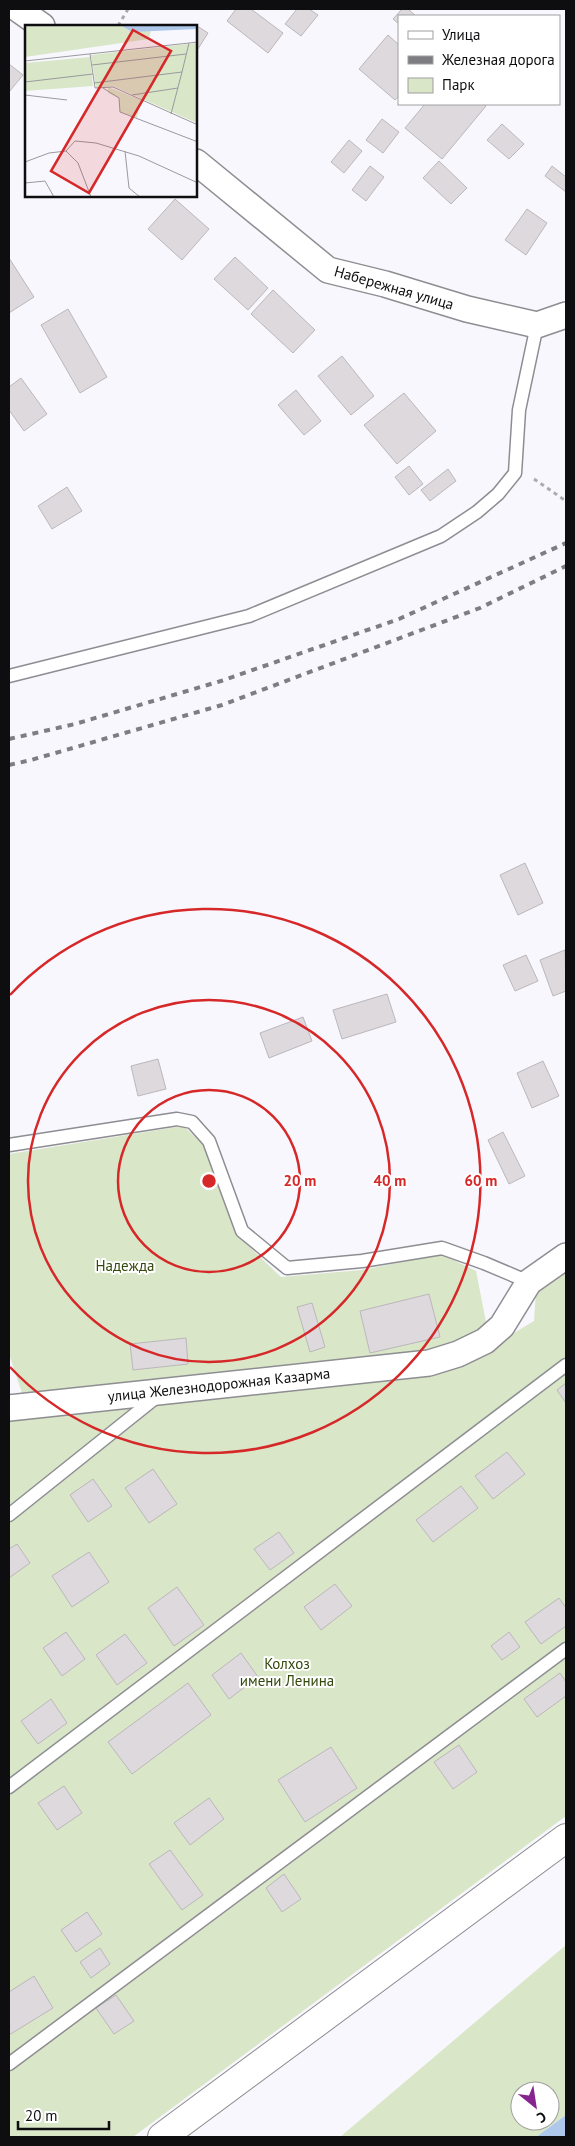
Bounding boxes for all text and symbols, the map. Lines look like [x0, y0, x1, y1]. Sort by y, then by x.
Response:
legend [398, 15, 560, 105]
inset map [25, 25, 198, 198]
text: Улица [442, 25, 480, 44]
text: Железная дорога [441, 50, 555, 69]
text: Парк [442, 75, 475, 94]
street label: Набережная улица [332, 261, 456, 314]
text: 20 m [284, 1171, 316, 1190]
text: 40 m [374, 1171, 406, 1190]
text: 60 m [465, 1171, 497, 1190]
centre of rings [200, 1172, 218, 1190]
park label: Надежда [95, 1256, 155, 1275]
street label: улица Железнодорожная Казарма [107, 1363, 331, 1406]
park label: Колхоз имени Ленина [240, 1654, 334, 1690]
north arrow [510, 2081, 560, 2131]
scale bar [18, 2098, 109, 2130]
text: 20 m [25, 2106, 58, 2125]
text: С [533, 2108, 549, 2127]

